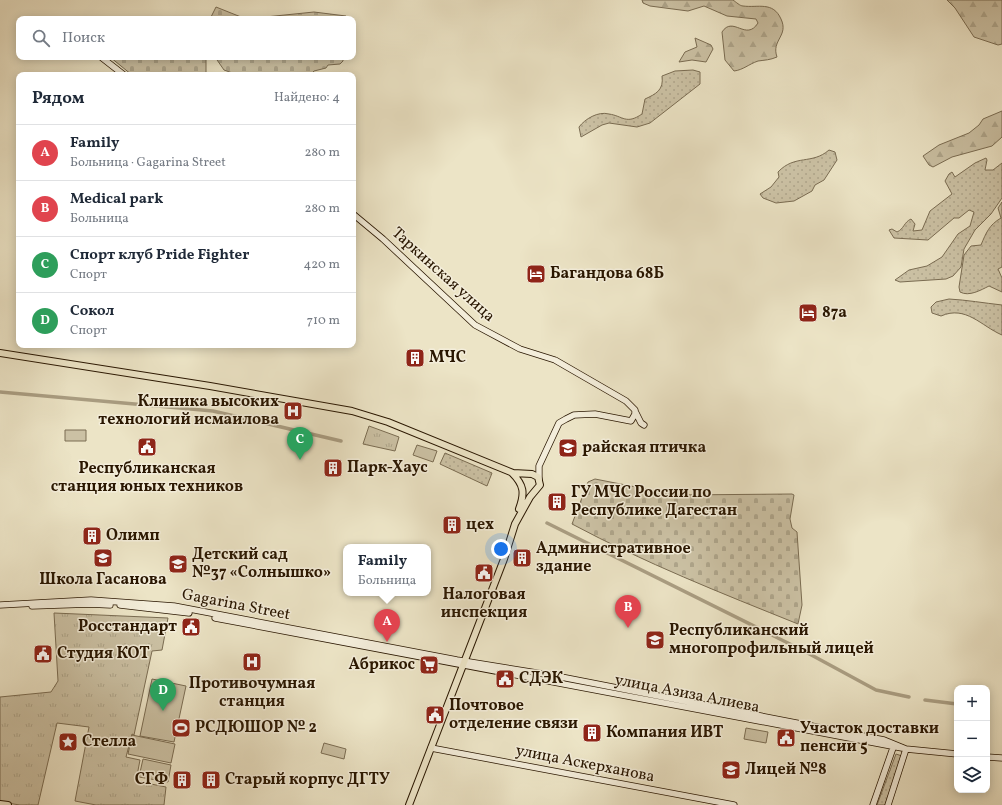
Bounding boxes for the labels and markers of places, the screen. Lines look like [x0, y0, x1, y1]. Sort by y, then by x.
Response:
hotel icon: Багандова 68Б [525, 263, 547, 285]
place label: Багандова 68Б [550, 263, 664, 285]
hotel icon: 87а [797, 302, 819, 324]
place label: 87а [822, 302, 847, 324]
building icon: МЧС [404, 347, 426, 369]
place label: МЧС [429, 347, 466, 369]
place label: Клиника высоких технологий исмаилова [98, 391, 279, 431]
hospital icon: Клиника высоких технологий исмаилова [282, 400, 304, 422]
pin: C [287, 427, 313, 460]
public building icon: Республиканская станция юных техников [136, 436, 158, 458]
school or university icon: райская птичка [557, 437, 579, 459]
place label: райская птичка [582, 437, 706, 459]
building icon: Парк-Хаус [322, 457, 344, 479]
place label: Парк-Хаус [347, 457, 428, 479]
place label: Республиканская станция юных техников [51, 458, 243, 498]
place label: ГУ МЧС России по Республике Дагестан [571, 482, 737, 522]
building icon: ГУ МЧС России по Республике Дагестан [546, 491, 568, 513]
building icon: цех [441, 514, 463, 536]
place label: цех [466, 514, 494, 536]
building icon: Олимп [81, 525, 103, 547]
place label: Олимп [106, 525, 160, 547]
place label: Административное здание [536, 538, 691, 578]
place label: Детский сад №37 «Солнышко» [192, 544, 331, 584]
school or university icon: Школа Гасанова [92, 547, 114, 569]
building icon: Административное здание [511, 547, 533, 569]
school or university icon: Детский сад №37 «Солнышко» [167, 553, 189, 575]
public building icon: Налоговая инспекция [473, 562, 495, 584]
place label: Школа Гасанова [39, 569, 167, 591]
place label: Налоговая инспекция [441, 584, 527, 624]
pin: B [615, 595, 641, 628]
pin: A [374, 609, 400, 642]
place label: Росстандарт [78, 616, 177, 638]
public building icon: Росстандарт [180, 616, 202, 638]
place label: Республиканский многопрофильный лицей [669, 620, 874, 660]
school or university icon: Республиканский многопрофильный лицей [644, 629, 666, 651]
public building icon: Студия КОТ [32, 643, 54, 665]
place label: Студия КОТ [57, 643, 150, 665]
hospital icon: Противочумная станция [241, 651, 263, 673]
place label: Абрикос [348, 654, 416, 676]
supermarket icon: Абрикос [418, 654, 440, 676]
public building icon: СДЭК [494, 668, 516, 690]
place label: СДЭК [519, 668, 563, 690]
place label: Противочумная станция [189, 673, 315, 713]
pin: D [150, 678, 176, 711]
place label: Почтовое отделение связи [449, 695, 578, 735]
public building icon: Почтовое отделение связи [424, 704, 446, 726]
sports icon: РСДЮШОР № 2 [170, 717, 192, 739]
place label: РСДЮШОР № 2 [195, 717, 317, 739]
place label: Участок доставки пенсии 5 [800, 718, 939, 758]
building icon: Компания ИВТ [581, 722, 603, 744]
place label: Компания ИВТ [606, 722, 724, 744]
public building icon: Участок доставки пенсии 5 [775, 727, 797, 749]
place icon: Стелла [57, 731, 79, 753]
place label: Стелла [82, 731, 137, 753]
school or university icon: Лицей №8 [720, 759, 742, 781]
place label: Лицей №8 [745, 759, 827, 781]
place label: СГФ [135, 769, 168, 791]
building icon: СГФ [171, 769, 193, 791]
building icon: Старый корпус ДГТУ [200, 769, 222, 791]
place label: Старый корпус ДГТУ [225, 769, 390, 791]

